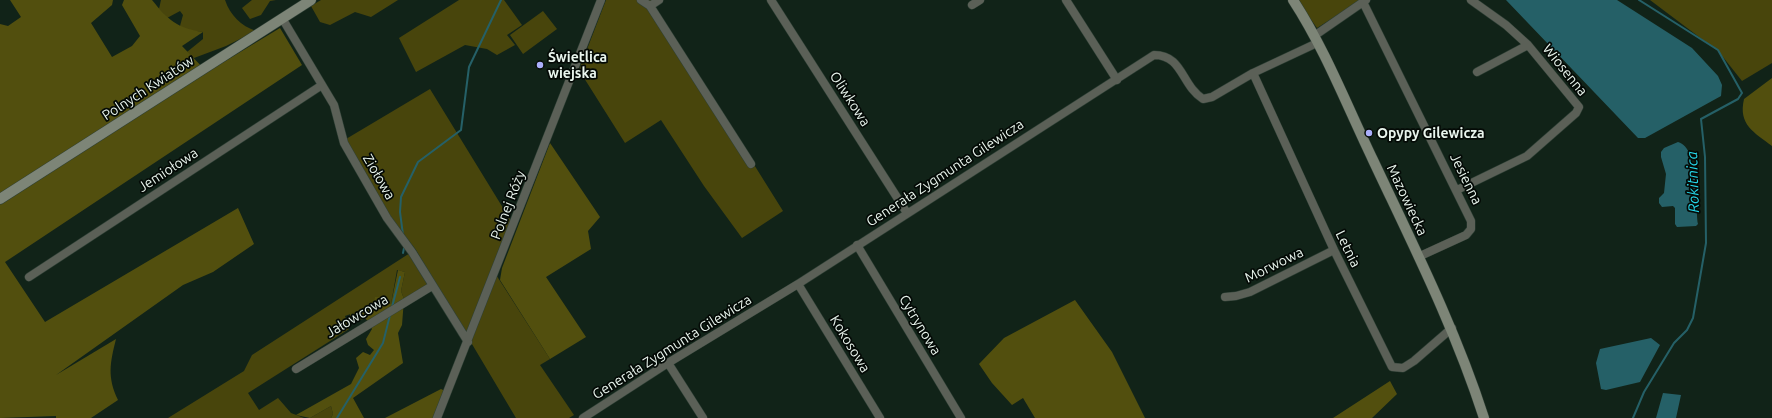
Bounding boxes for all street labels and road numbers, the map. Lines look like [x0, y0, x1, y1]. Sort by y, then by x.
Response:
street label: Wiosenna [1539, 41, 1591, 99]
street label: Polnych Kwiatów [99, 52, 197, 124]
street label: Oliwkowa [826, 69, 874, 129]
street label: Generała Zygmunta Gilewicza [863, 116, 1027, 230]
street label: Jemiołowa [135, 144, 201, 196]
street label: Ziołowa [359, 151, 399, 203]
street label: Jesienna [1446, 151, 1486, 207]
street label: Mazowiecka [1383, 162, 1431, 238]
street label: Polnej Róży [487, 168, 529, 242]
street label: Letnia [1332, 228, 1364, 270]
street label: Morwowa [1242, 244, 1306, 286]
street label: Jałowcowa [323, 291, 391, 341]
street label: Generała Zygmunta Gilewicza [589, 291, 755, 403]
street label: Cytrynowa [895, 292, 945, 358]
street label: Kokosowa [826, 312, 874, 376]

